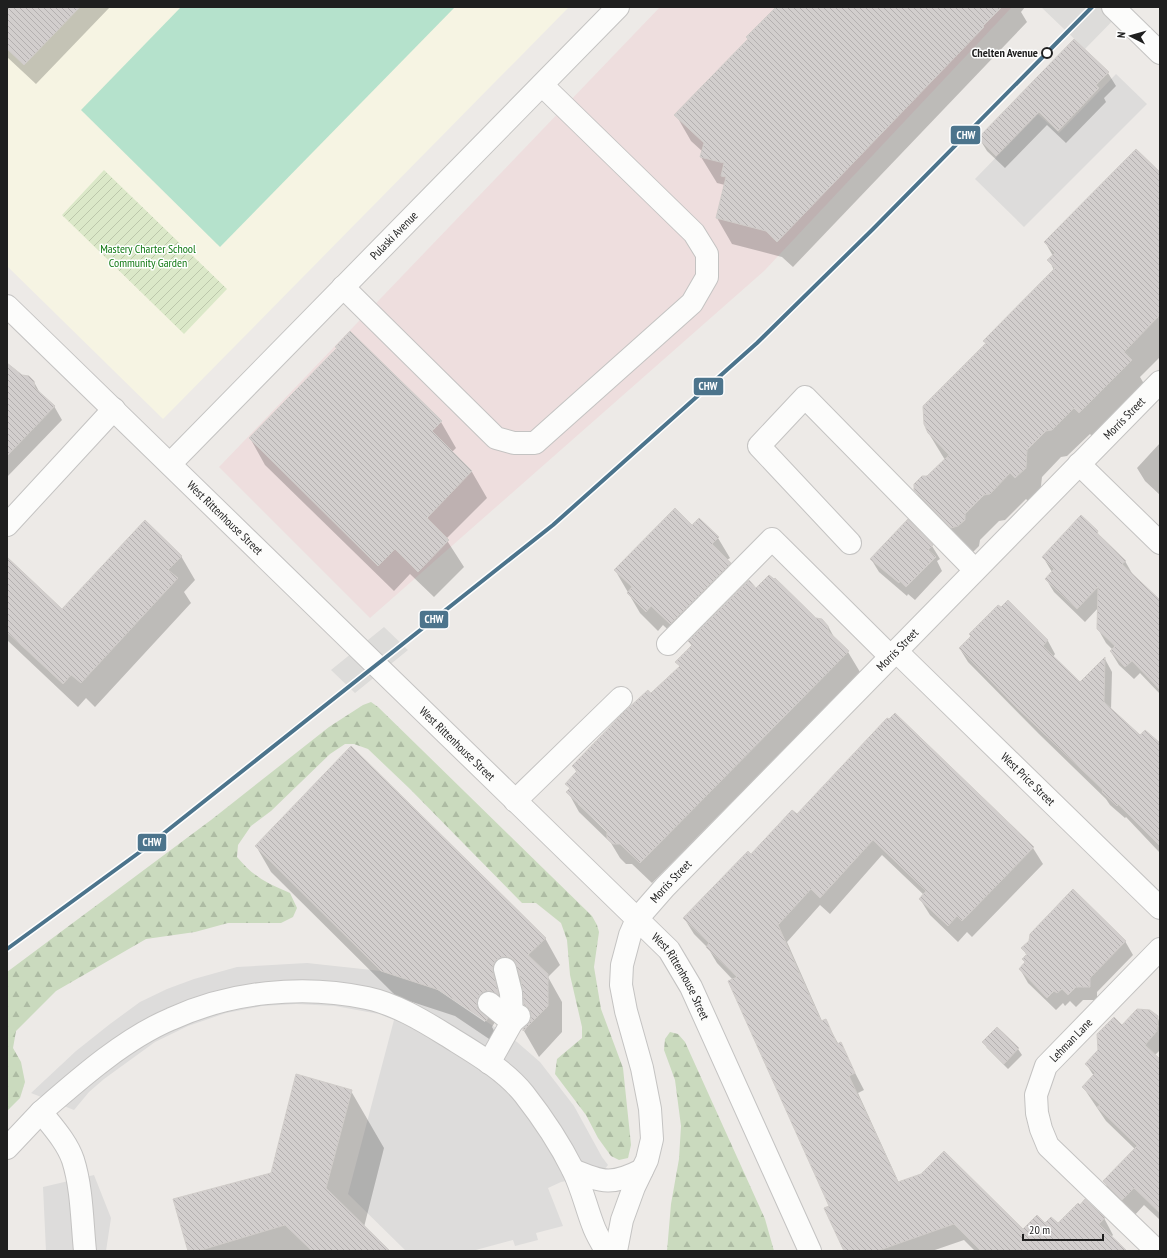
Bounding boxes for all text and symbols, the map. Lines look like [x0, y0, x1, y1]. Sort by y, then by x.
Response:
north arrow [1111, 16, 1151, 56]
text: N [1114, 31, 1128, 39]
place label: Chelten Avenue [972, 45, 1038, 60]
marker: Chelten Avenue [1041, 47, 1053, 59]
line badge: CHW [950, 125, 981, 145]
text: CHW [957, 128, 975, 142]
street label: Pulaski Avenue [367, 208, 421, 262]
park label: Mastery Charter School Community Garden [100, 241, 196, 270]
line badge: CHW [693, 377, 724, 396]
text: CHW [699, 379, 717, 393]
street label: Morris Street [1100, 393, 1149, 442]
street label: West Rittenhouse Street [184, 477, 267, 558]
line badge: CHW [419, 610, 449, 629]
text: CHW [425, 612, 443, 626]
street label: Morris Street [873, 625, 922, 674]
street label: West Rittenhouse Street [416, 703, 499, 784]
street label: West Price Street [998, 749, 1059, 809]
line badge: CHW [137, 833, 167, 852]
text: CHW [143, 835, 161, 849]
street label: Morris Street [647, 856, 695, 906]
street label: West Rittenhouse Street [649, 929, 713, 1023]
street label: Lehman Lane [1046, 1015, 1095, 1065]
scale bar [1023, 1216, 1103, 1242]
text: 20 m [1029, 1222, 1050, 1237]

